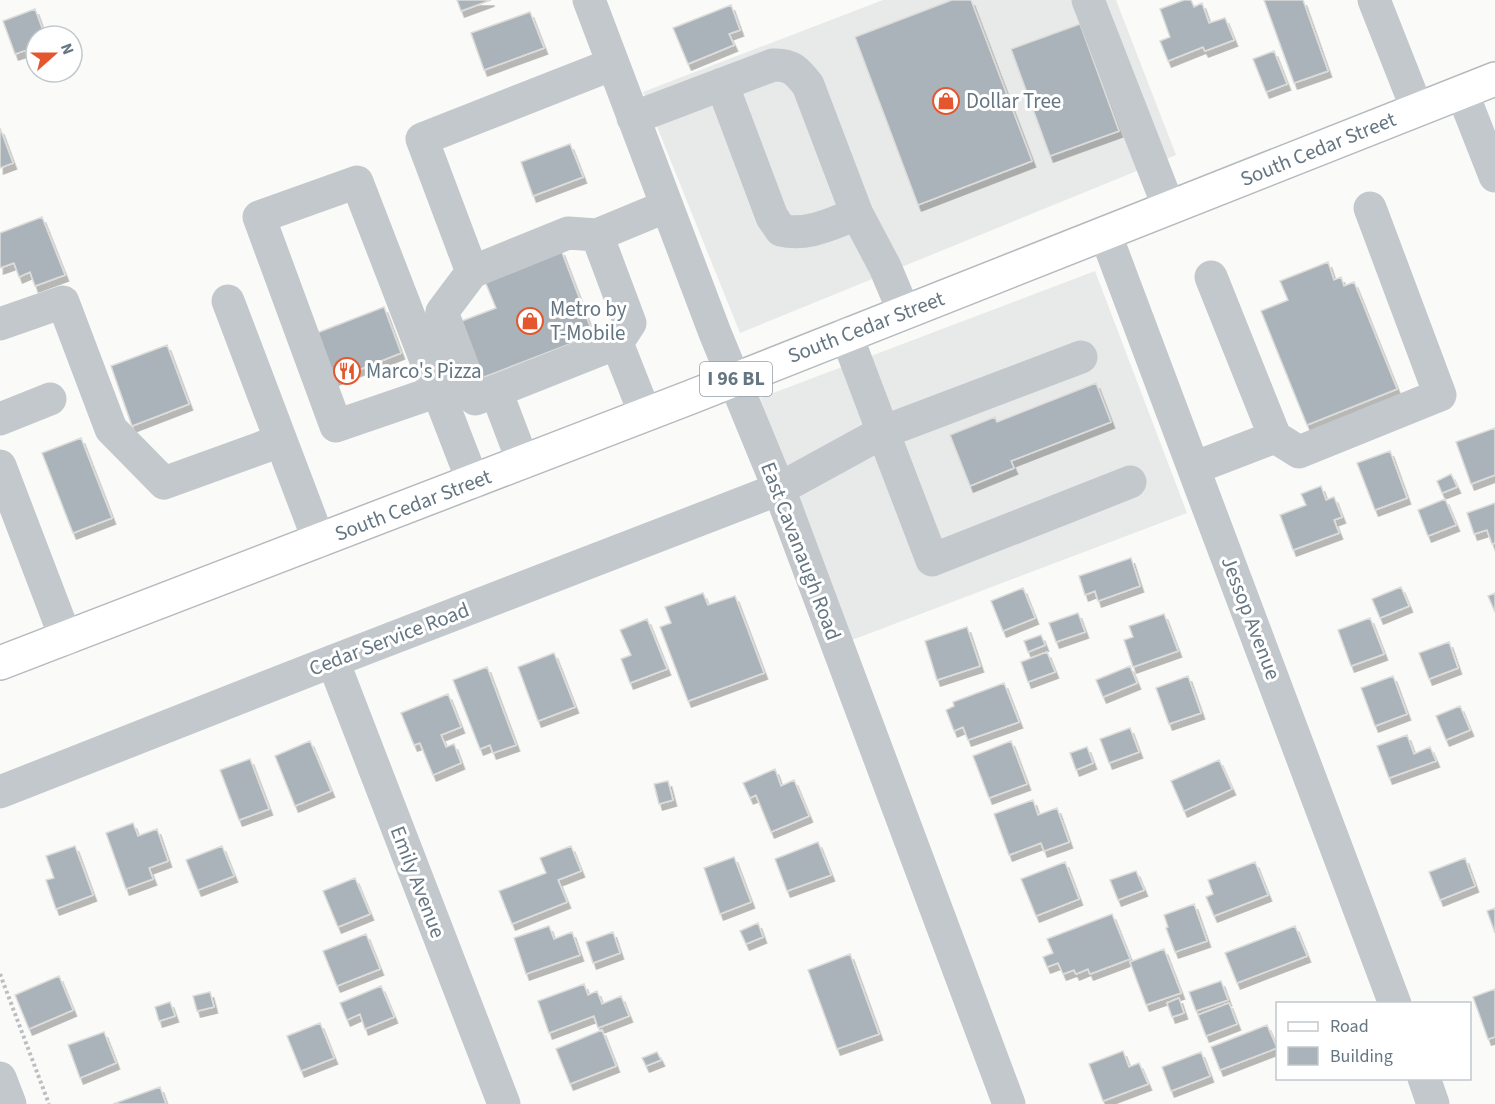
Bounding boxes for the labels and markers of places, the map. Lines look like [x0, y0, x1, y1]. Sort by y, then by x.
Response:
shop icon: Dollar Tree [931, 86, 961, 116]
place label: Dollar Tree [966, 86, 1061, 116]
place label: Metro by T-Mobile [550, 294, 627, 348]
shop icon: Metro by T-Mobile [515, 306, 545, 336]
restaurant icon: Marco's Pizza [332, 356, 362, 386]
place label: Marco's Pizza [366, 356, 482, 386]

